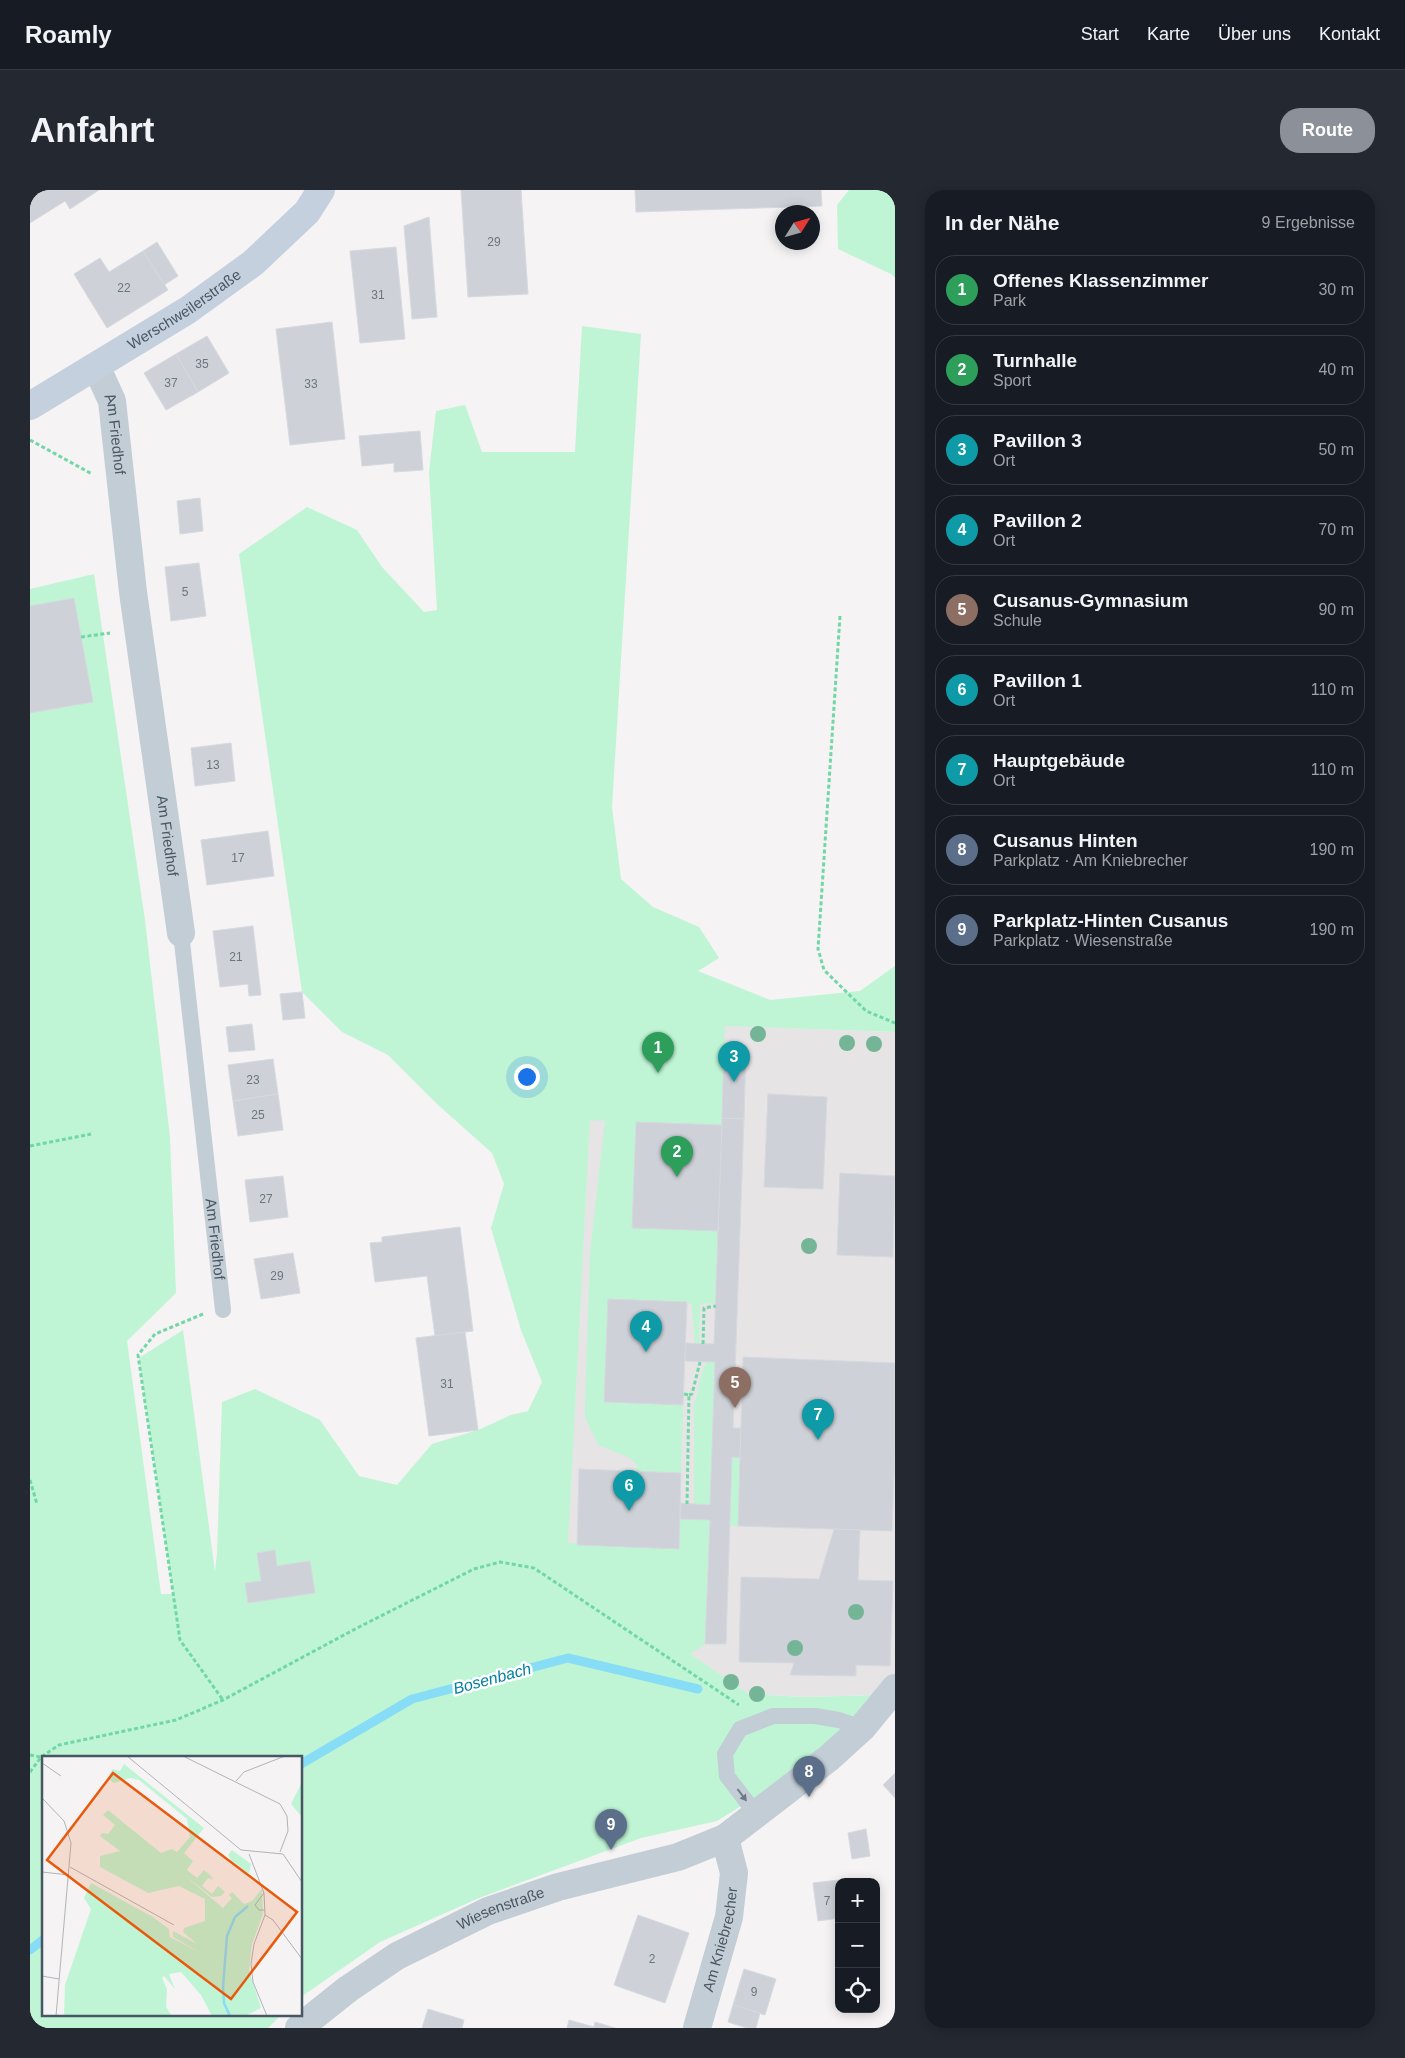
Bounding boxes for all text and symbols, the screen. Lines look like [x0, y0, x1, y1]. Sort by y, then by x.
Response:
text: Roamly [25, 21, 112, 48]
text: Start [1081, 24, 1119, 44]
text: Karte [1147, 24, 1190, 44]
text: Über uns [1218, 24, 1291, 44]
text: Kontakt [1319, 24, 1380, 44]
button: Route [1280, 108, 1375, 153]
text: Anfahrt [30, 110, 154, 149]
north arrow [775, 205, 820, 250]
text: In der Nähe [945, 211, 1059, 234]
text: 9 Ergebnisse [1262, 214, 1355, 231]
house number: 29 [487, 235, 501, 249]
street label: Werschweilerstraße [124, 266, 244, 353]
text: Offenes Klassenzimmer [993, 270, 1208, 291]
house number: 22 [117, 281, 131, 295]
text: 1 [958, 281, 966, 298]
text: 30 m [1318, 281, 1354, 298]
house number: 31 [371, 288, 385, 302]
text: Park [993, 292, 1026, 309]
text: Turnhalle [993, 350, 1077, 371]
house number: 35 [195, 357, 209, 371]
text: 2 [958, 361, 966, 378]
text: 40 m [1318, 361, 1354, 378]
text: Sport [993, 372, 1031, 389]
house number: 37 [164, 376, 178, 390]
house number: 33 [304, 377, 318, 391]
street label: Am Friedhof [102, 390, 129, 476]
text: Pavillon 3 [993, 430, 1082, 451]
text: 3 [958, 441, 966, 458]
text: 50 m [1318, 441, 1354, 458]
text: Ort [993, 452, 1015, 469]
text: Pavillon 2 [993, 510, 1082, 531]
text: 4 [958, 521, 966, 538]
text: 70 m [1318, 521, 1354, 538]
text: Ort [993, 532, 1015, 549]
house number: 5 [182, 585, 189, 599]
text: Cusanus-Gymnasium [993, 590, 1188, 611]
text: 5 [958, 601, 966, 618]
text: 90 m [1318, 601, 1354, 618]
text: Schule [993, 612, 1042, 629]
text: Pavillon 1 [993, 670, 1082, 691]
text: 6 [958, 681, 966, 698]
text: 110 m [1311, 681, 1354, 698]
text: Ort [993, 692, 1015, 709]
text: Hauptgebäude [993, 750, 1125, 771]
house number: 13 [206, 758, 220, 772]
text: 7 [958, 761, 966, 778]
text: 110 m [1311, 761, 1354, 778]
text: Ort [993, 772, 1015, 789]
street label: Am Friedhof [154, 794, 182, 878]
text: Cusanus Hinten [993, 830, 1138, 851]
text: 8 [958, 841, 966, 858]
text: 190 m [1310, 841, 1354, 858]
house number: 17 [231, 851, 245, 865]
text: Parkplatz · Am Kniebrecher [993, 852, 1188, 869]
text: Parkplatz-Hinten Cusanus [993, 910, 1228, 931]
text: 9 [958, 921, 966, 938]
text: 190 m [1310, 921, 1354, 938]
text: Parkplatz · Wiesenstraße [993, 932, 1173, 949]
house number: 21 [229, 950, 243, 964]
pin: 1 [642, 1032, 674, 1073]
pin: 3 [718, 1041, 750, 1082]
your location [514, 1064, 540, 1090]
house number: 23 [246, 1073, 260, 1087]
house number: 25 [251, 1108, 265, 1122]
pin: 2 [661, 1136, 693, 1177]
house number: 27 [259, 1192, 273, 1206]
street label: Am Friedhof [203, 1197, 229, 1281]
house number: 29 [270, 1269, 284, 1283]
pin: 4 [630, 1311, 662, 1352]
pin: 5 [719, 1367, 751, 1408]
house number: 31 [440, 1377, 454, 1391]
pin: 7 [802, 1399, 834, 1440]
pin: 6 [613, 1470, 645, 1511]
water label: Bosenbach [451, 1660, 533, 1697]
inset map [42, 1756, 302, 2016]
pin: 8 [793, 1756, 825, 1797]
one-way arrow [736, 1788, 747, 1801]
pin: 9 [595, 1809, 627, 1850]
map controls [835, 1878, 880, 2013]
button: + [835, 1878, 880, 1923]
street label: Wiesenstraße [454, 1883, 546, 1933]
street label: Am Kniebrecher [699, 1886, 740, 1994]
house number: 7 [824, 1894, 831, 1908]
button: − [835, 1923, 880, 1968]
house number: 2 [649, 1952, 656, 1966]
button: locate [835, 1968, 880, 2013]
house number: 9 [751, 1985, 758, 1999]

